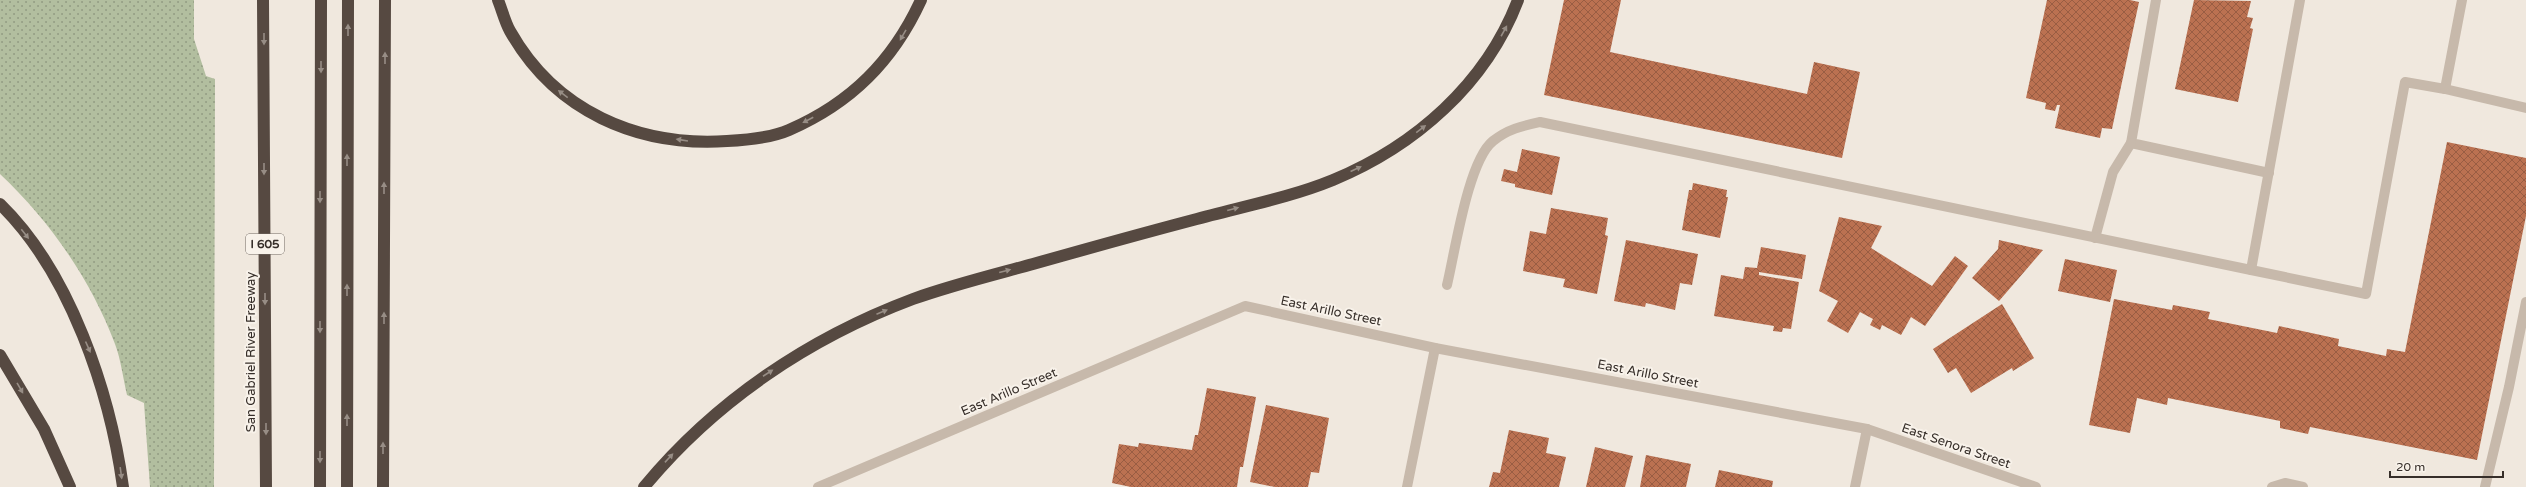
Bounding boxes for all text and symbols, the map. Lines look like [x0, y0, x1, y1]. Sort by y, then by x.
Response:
one-way arrow [345, 23, 351, 36]
one-way arrow [1500, 25, 1507, 36]
one-way arrow [900, 29, 907, 41]
one-way arrow [261, 33, 267, 46]
one-way arrow [382, 51, 388, 64]
one-way arrow [318, 61, 324, 74]
one-way arrow [557, 90, 568, 98]
one-way arrow [802, 117, 814, 124]
one-way arrow [1415, 125, 1426, 134]
one-way arrow [676, 137, 688, 143]
one-way arrow [344, 153, 350, 166]
one-way arrow [261, 163, 267, 176]
one-way arrow [1350, 166, 1362, 172]
one-way arrow [381, 181, 387, 194]
one-way arrow [317, 191, 323, 204]
one-way arrow [1227, 206, 1239, 212]
one-way arrow [20, 229, 29, 240]
road number: I 605 [246, 234, 284, 254]
one-way arrow [999, 268, 1012, 274]
street label: San Gabriel River Freeway [243, 272, 259, 432]
one-way arrow [344, 283, 350, 296]
street label: East Arillo Street [1279, 292, 1383, 330]
one-way arrow [262, 293, 268, 306]
one-way arrow [876, 308, 888, 315]
one-way arrow [381, 311, 387, 324]
one-way arrow [317, 321, 323, 334]
one-way arrow [85, 342, 91, 354]
street label: East Arillo Street [1596, 356, 1700, 392]
street label: East Arillo Street [959, 365, 1059, 419]
one-way arrow [763, 369, 773, 377]
one-way arrow [17, 382, 24, 394]
one-way arrow [344, 413, 350, 426]
street label: East Senora Street [1899, 420, 2013, 472]
one-way arrow [262, 423, 269, 435]
one-way arrow [380, 441, 386, 454]
one-way arrow [317, 451, 323, 464]
one-way arrow [665, 453, 674, 463]
scale bar [2390, 453, 2503, 479]
text: 20 m [2396, 460, 2425, 474]
one-way arrow [118, 467, 124, 479]

